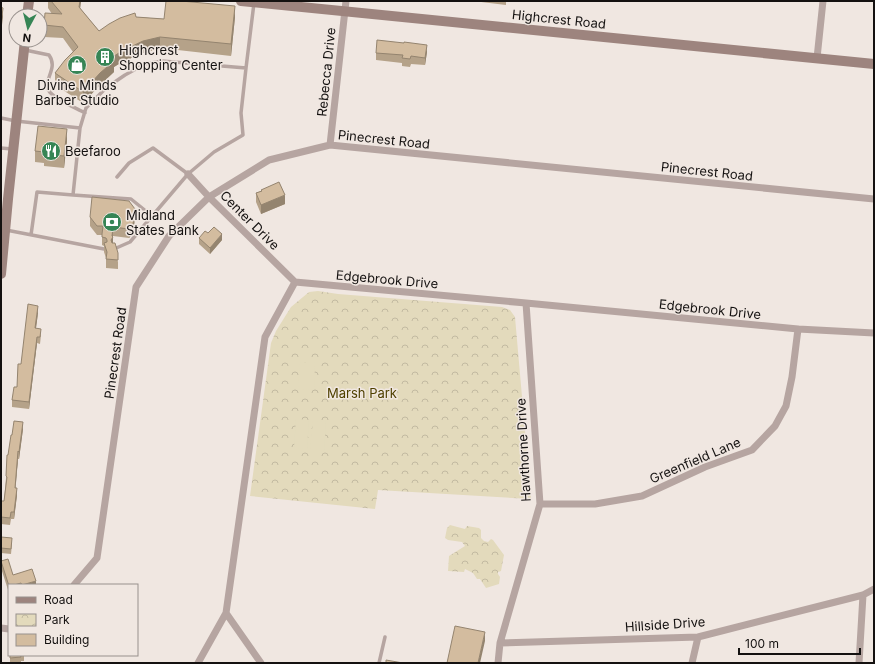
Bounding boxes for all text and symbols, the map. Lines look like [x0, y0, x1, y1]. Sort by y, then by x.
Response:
street label: Highcrest Road [511, 6, 607, 32]
north arrow [8, 8, 48, 48]
street label: Rebecca Drive [313, 27, 339, 117]
text: N [22, 30, 32, 45]
place label: Highcrest Shopping Center [119, 42, 223, 73]
building icon: Highcrest Shopping Center [94, 46, 116, 68]
shop icon: Divine Minds Barber Studio [66, 54, 88, 76]
place label: Divine Minds Barber Studio [35, 77, 119, 108]
street label: Pinecrest Road [337, 126, 431, 152]
restaurant icon: Beefaroo [40, 140, 62, 162]
place label: Beefaroo [65, 143, 121, 159]
street label: Pinecrest Road [660, 158, 754, 184]
street label: Center Drive [217, 187, 283, 253]
place label: Midland States Bank [126, 207, 199, 238]
bank icon: Midland States Bank [101, 211, 123, 233]
street label: Edgebrook Drive [335, 267, 439, 291]
street label: Edgebrook Drive [658, 296, 762, 322]
street label: Pinecrest Road [101, 306, 129, 400]
park label: Marsh Park [327, 385, 397, 401]
street label: Hawthorne Drive [512, 398, 534, 502]
street label: Greenfield Lane [647, 434, 743, 486]
legend [8, 584, 138, 656]
text: Road [44, 592, 73, 607]
text: Park [44, 612, 70, 627]
street label: Hillside Drive [624, 613, 706, 635]
scale bar [739, 630, 860, 656]
text: Building [44, 632, 89, 647]
text: 100 m [745, 636, 779, 651]

